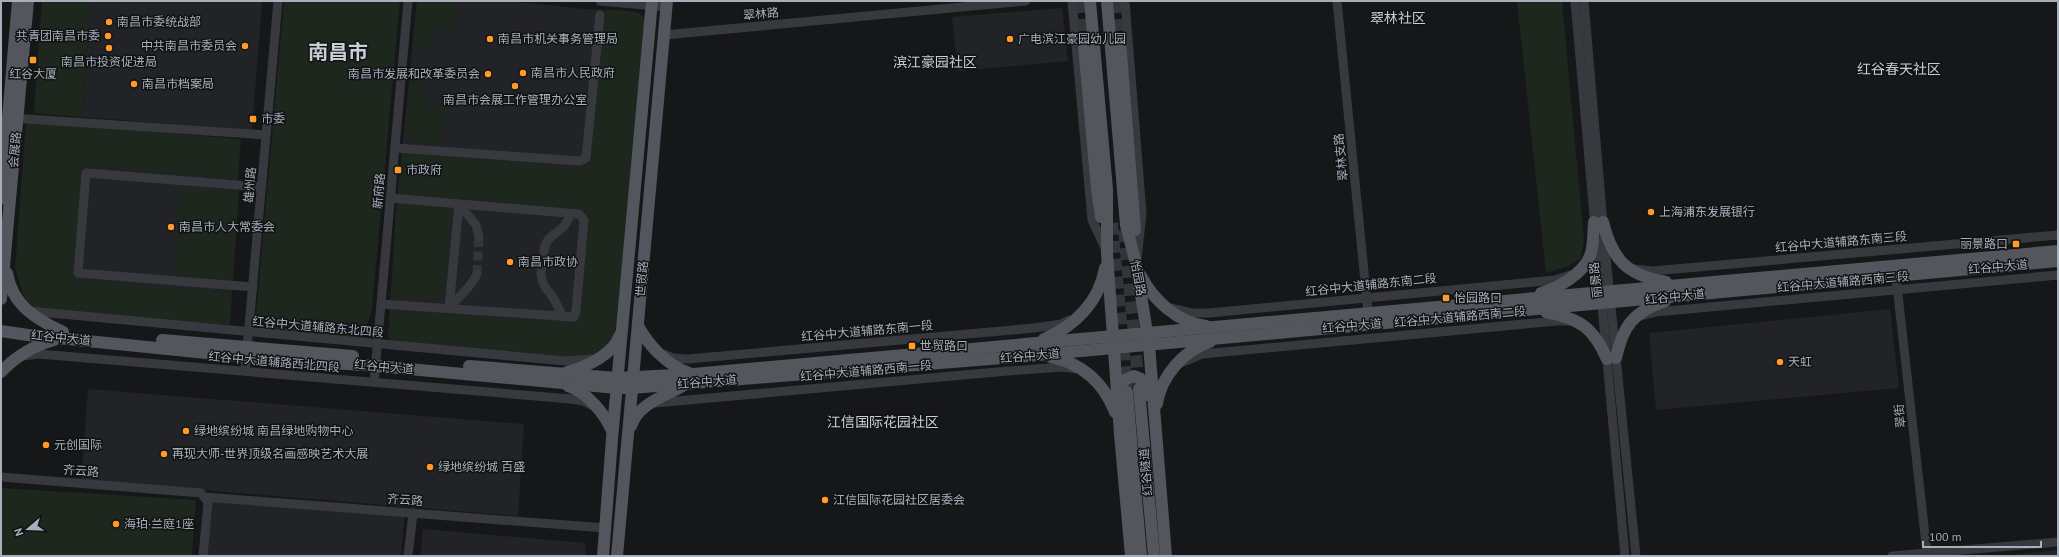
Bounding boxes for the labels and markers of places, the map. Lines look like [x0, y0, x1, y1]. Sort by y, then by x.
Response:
place label: 南昌市委统战部 [117, 14, 201, 29]
marker: 南昌市委统战部 [104, 17, 114, 27]
place label: 共青团南昌市委 [16, 28, 100, 43]
marker: 共青团南昌市委 [103, 31, 113, 41]
place label: 南昌市机关事务管理局 [498, 31, 618, 46]
place label: 广电滨江豪园幼儿园 [1018, 31, 1126, 46]
marker: 南昌市机关事务管理局 [485, 34, 495, 44]
marker: 广电滨江豪园幼儿园 [1005, 34, 1015, 44]
place label: 中共南昌市委员会 [141, 38, 237, 53]
marker: 中共南昌市委员会 [240, 41, 250, 51]
marker: 南昌市投资促进局 [104, 43, 114, 53]
place label: 南昌市投资促进局 [61, 54, 157, 69]
marker: 红谷大厦 [28, 55, 38, 65]
place label: 南昌市人民政府 [531, 65, 615, 80]
place label: 红谷大厦 [9, 66, 57, 81]
place label: 南昌市发展和改革委员会 [348, 66, 480, 81]
marker: 南昌市人民政府 [518, 68, 528, 78]
marker: 南昌市发展和改革委员会 [483, 69, 493, 79]
place label: 南昌市档案局 [142, 76, 214, 91]
marker: 南昌市档案局 [129, 79, 139, 89]
marker: 南昌市会展工作管理办公室 [510, 81, 520, 91]
place label: 南昌市会展工作管理办公室 [443, 92, 587, 107]
place label: 市委 [261, 111, 285, 126]
marker: 市委 [248, 114, 258, 124]
place label: 市政府 [406, 162, 442, 177]
marker: 市政府 [393, 165, 403, 175]
place label: 上海浦东发展银行 [1659, 204, 1755, 219]
marker: 上海浦东发展银行 [1646, 207, 1656, 217]
place label: 南昌市人大常委会 [179, 219, 275, 234]
marker: 南昌市人大常委会 [166, 222, 176, 232]
place label: 丽景路口 [1960, 236, 2008, 251]
marker: 丽景路口 [2011, 239, 2021, 249]
place label: 南昌市政协 [518, 254, 578, 269]
marker: 南昌市政协 [505, 257, 515, 267]
place label: 怡园路口 [1454, 290, 1502, 305]
marker: 怡园路口 [1441, 293, 1451, 303]
place label: 世贸路口 [920, 338, 968, 353]
marker: 世贸路口 [907, 341, 917, 351]
place label: 天虹 [1788, 354, 1812, 369]
marker: 天虹 [1775, 357, 1785, 367]
place label: 绿地缤纷城 南昌绿地购物中心 [194, 423, 353, 438]
marker: 绿地缤纷城 南昌绿地购物中心 [181, 426, 191, 436]
place label: 元创国际 [54, 437, 102, 452]
marker: 元创国际 [41, 440, 51, 450]
place label: 再现大师-世界顶级名画感映艺术大展 [172, 446, 368, 461]
marker: 再现大师-世界顶级名画感映艺术大展 [159, 449, 169, 459]
place label: 绿地缤纷城 百盛 [438, 459, 525, 474]
marker: 绿地缤纷城 百盛 [425, 462, 435, 472]
place label: 江信国际花园社区居委会 [833, 492, 965, 507]
marker: 江信国际花园社区居委会 [820, 495, 830, 505]
place label: 海珀·兰庭1座 [124, 516, 194, 531]
marker: 海珀·兰庭1座 [111, 519, 121, 529]

